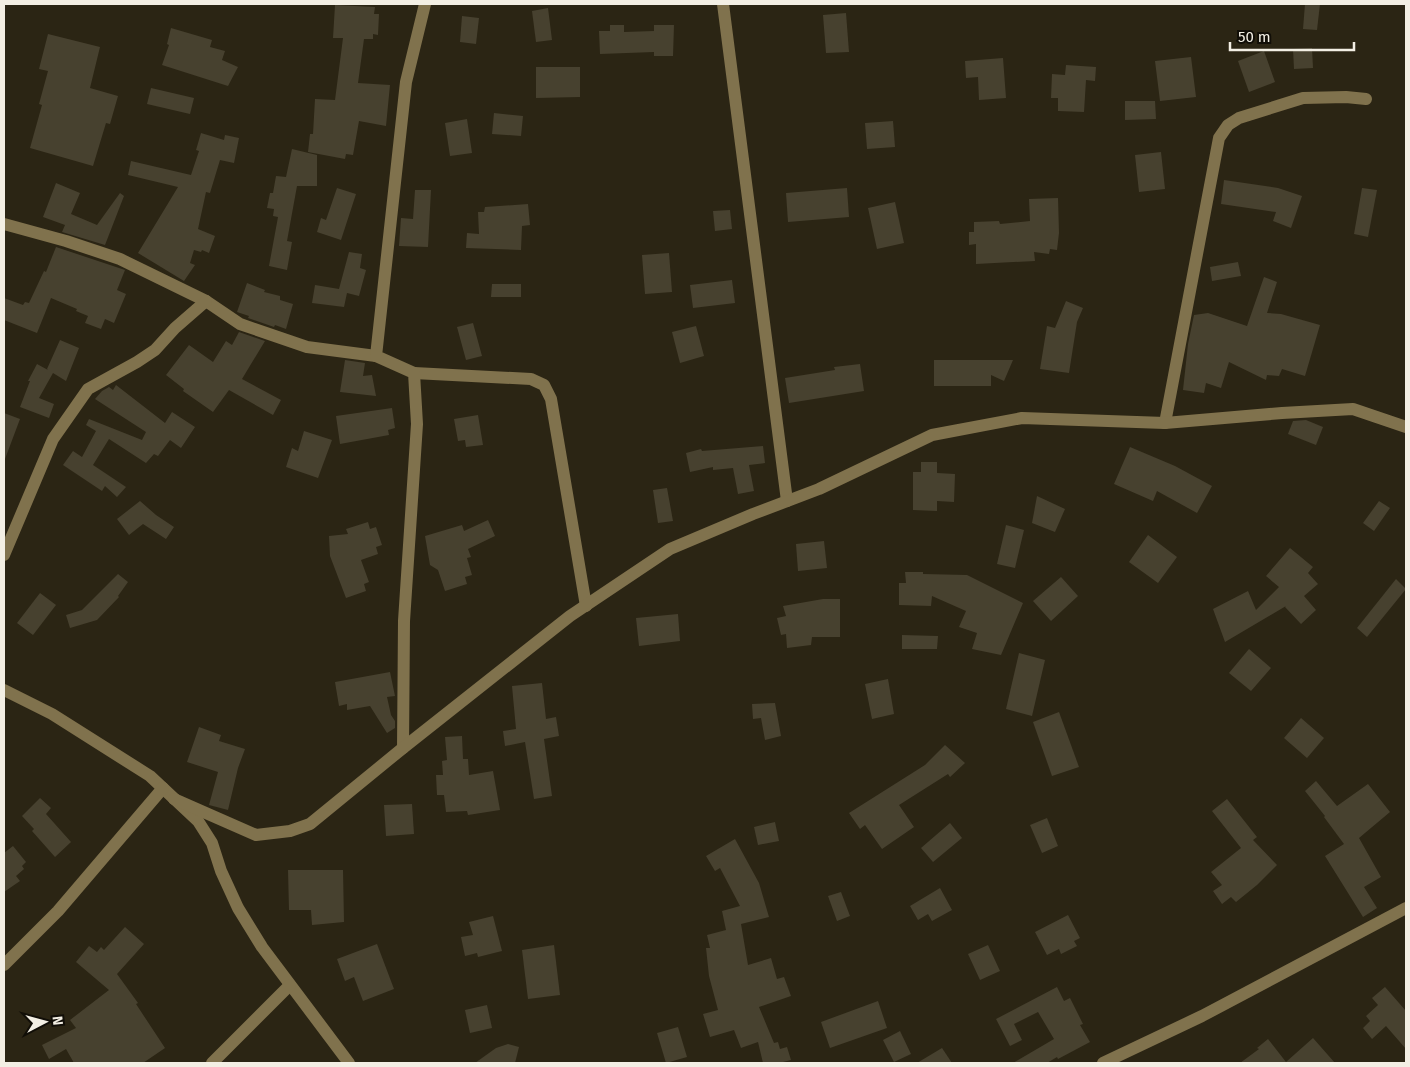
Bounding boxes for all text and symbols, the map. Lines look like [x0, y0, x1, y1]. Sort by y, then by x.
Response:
scale bar [1230, 20, 1354, 52]
text: 50 m [1238, 28, 1271, 46]
north arrow [20, 997, 70, 1047]
text: N [48, 1015, 66, 1026]

